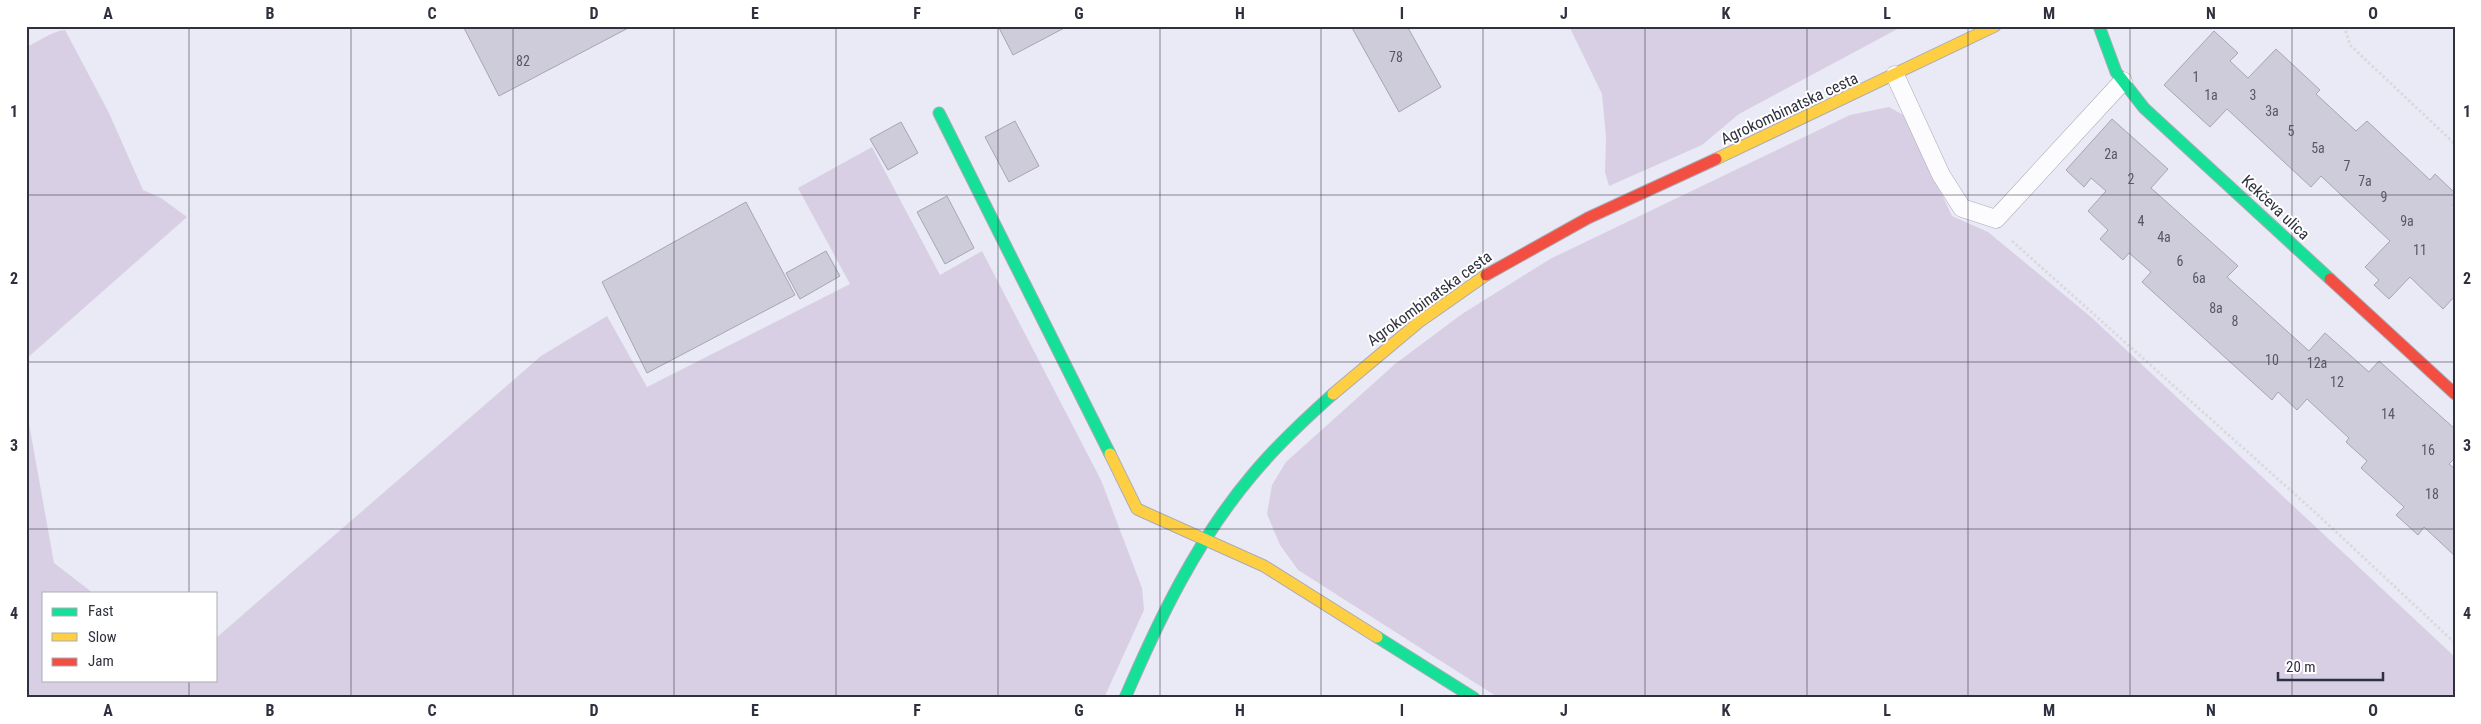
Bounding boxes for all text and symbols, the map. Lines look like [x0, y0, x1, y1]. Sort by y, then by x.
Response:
text: A [103, 4, 113, 23]
text: B [266, 4, 275, 23]
text: C [427, 4, 437, 23]
text: D [589, 4, 599, 23]
text: E [751, 4, 759, 23]
text: F [913, 4, 921, 23]
text: G [1074, 4, 1084, 23]
text: H [1235, 4, 1245, 23]
text: I [1400, 4, 1404, 23]
text: J [1560, 4, 1568, 23]
text: K [1722, 4, 1731, 23]
text: L [1883, 4, 1891, 23]
text: M [2043, 4, 2055, 23]
text: N [2206, 4, 2216, 23]
text: O [2368, 4, 2378, 23]
house number: 78 [1389, 49, 1403, 65]
house number: 82 [516, 53, 530, 69]
street label: Agrokombinatska cesta [1718, 68, 1861, 149]
house number: 1 [2193, 69, 2199, 85]
house number: 1a [2204, 87, 2218, 103]
house number: 3 [2250, 87, 2256, 103]
text: 1 [10, 102, 18, 121]
text: 1 [2463, 102, 2471, 121]
house number: 3a [2265, 103, 2279, 119]
house number: 5 [2288, 123, 2295, 139]
house number: 5a [2311, 140, 2325, 156]
house number: 2a [2104, 146, 2118, 162]
house number: 7 [2344, 158, 2351, 174]
house number: 2 [2128, 171, 2135, 187]
street label: Kekčeva ulica [2238, 171, 2314, 244]
house number: 7a [2358, 173, 2372, 189]
house number: 9 [2381, 189, 2387, 205]
house number: 4 [2138, 213, 2145, 229]
house number: 9a [2400, 213, 2414, 229]
house number: 4a [2157, 229, 2171, 245]
house number: 11 [2413, 242, 2427, 258]
street label: Agrokombinatska cesta [1363, 247, 1495, 350]
house number: 6 [2177, 253, 2184, 269]
text: 2 [10, 269, 18, 288]
text: 2 [2463, 269, 2471, 288]
house number: 6a [2192, 270, 2206, 286]
house number: 8a [2209, 300, 2223, 316]
house number: 8 [2232, 313, 2239, 329]
house number: 10 [2265, 352, 2279, 368]
house number: 12a [2307, 355, 2327, 371]
house number: 12 [2330, 374, 2344, 390]
house number: 14 [2381, 406, 2395, 422]
text: 3 [10, 436, 18, 455]
text: 3 [2463, 436, 2471, 455]
house number: 16 [2421, 442, 2435, 458]
house number: 18 [2425, 486, 2439, 502]
legend [42, 592, 218, 682]
text: Fast [88, 602, 113, 620]
text: 4 [10, 604, 18, 623]
text: 4 [2463, 604, 2471, 623]
text: Slow [88, 628, 117, 646]
scale bar [2278, 649, 2384, 681]
text: Jam [88, 652, 114, 670]
text: 20 m [2286, 658, 2316, 676]
text: A [103, 701, 113, 720]
text: B [266, 701, 275, 720]
text: C [427, 701, 437, 720]
text: D [589, 701, 599, 720]
text: E [751, 701, 759, 720]
text: F [913, 701, 921, 720]
text: G [1074, 701, 1084, 720]
text: H [1235, 701, 1245, 720]
text: I [1400, 701, 1404, 720]
text: J [1560, 701, 1568, 720]
text: K [1722, 701, 1731, 720]
text: L [1883, 701, 1891, 720]
text: M [2043, 701, 2055, 720]
text: N [2206, 701, 2216, 720]
text: O [2368, 701, 2378, 720]

